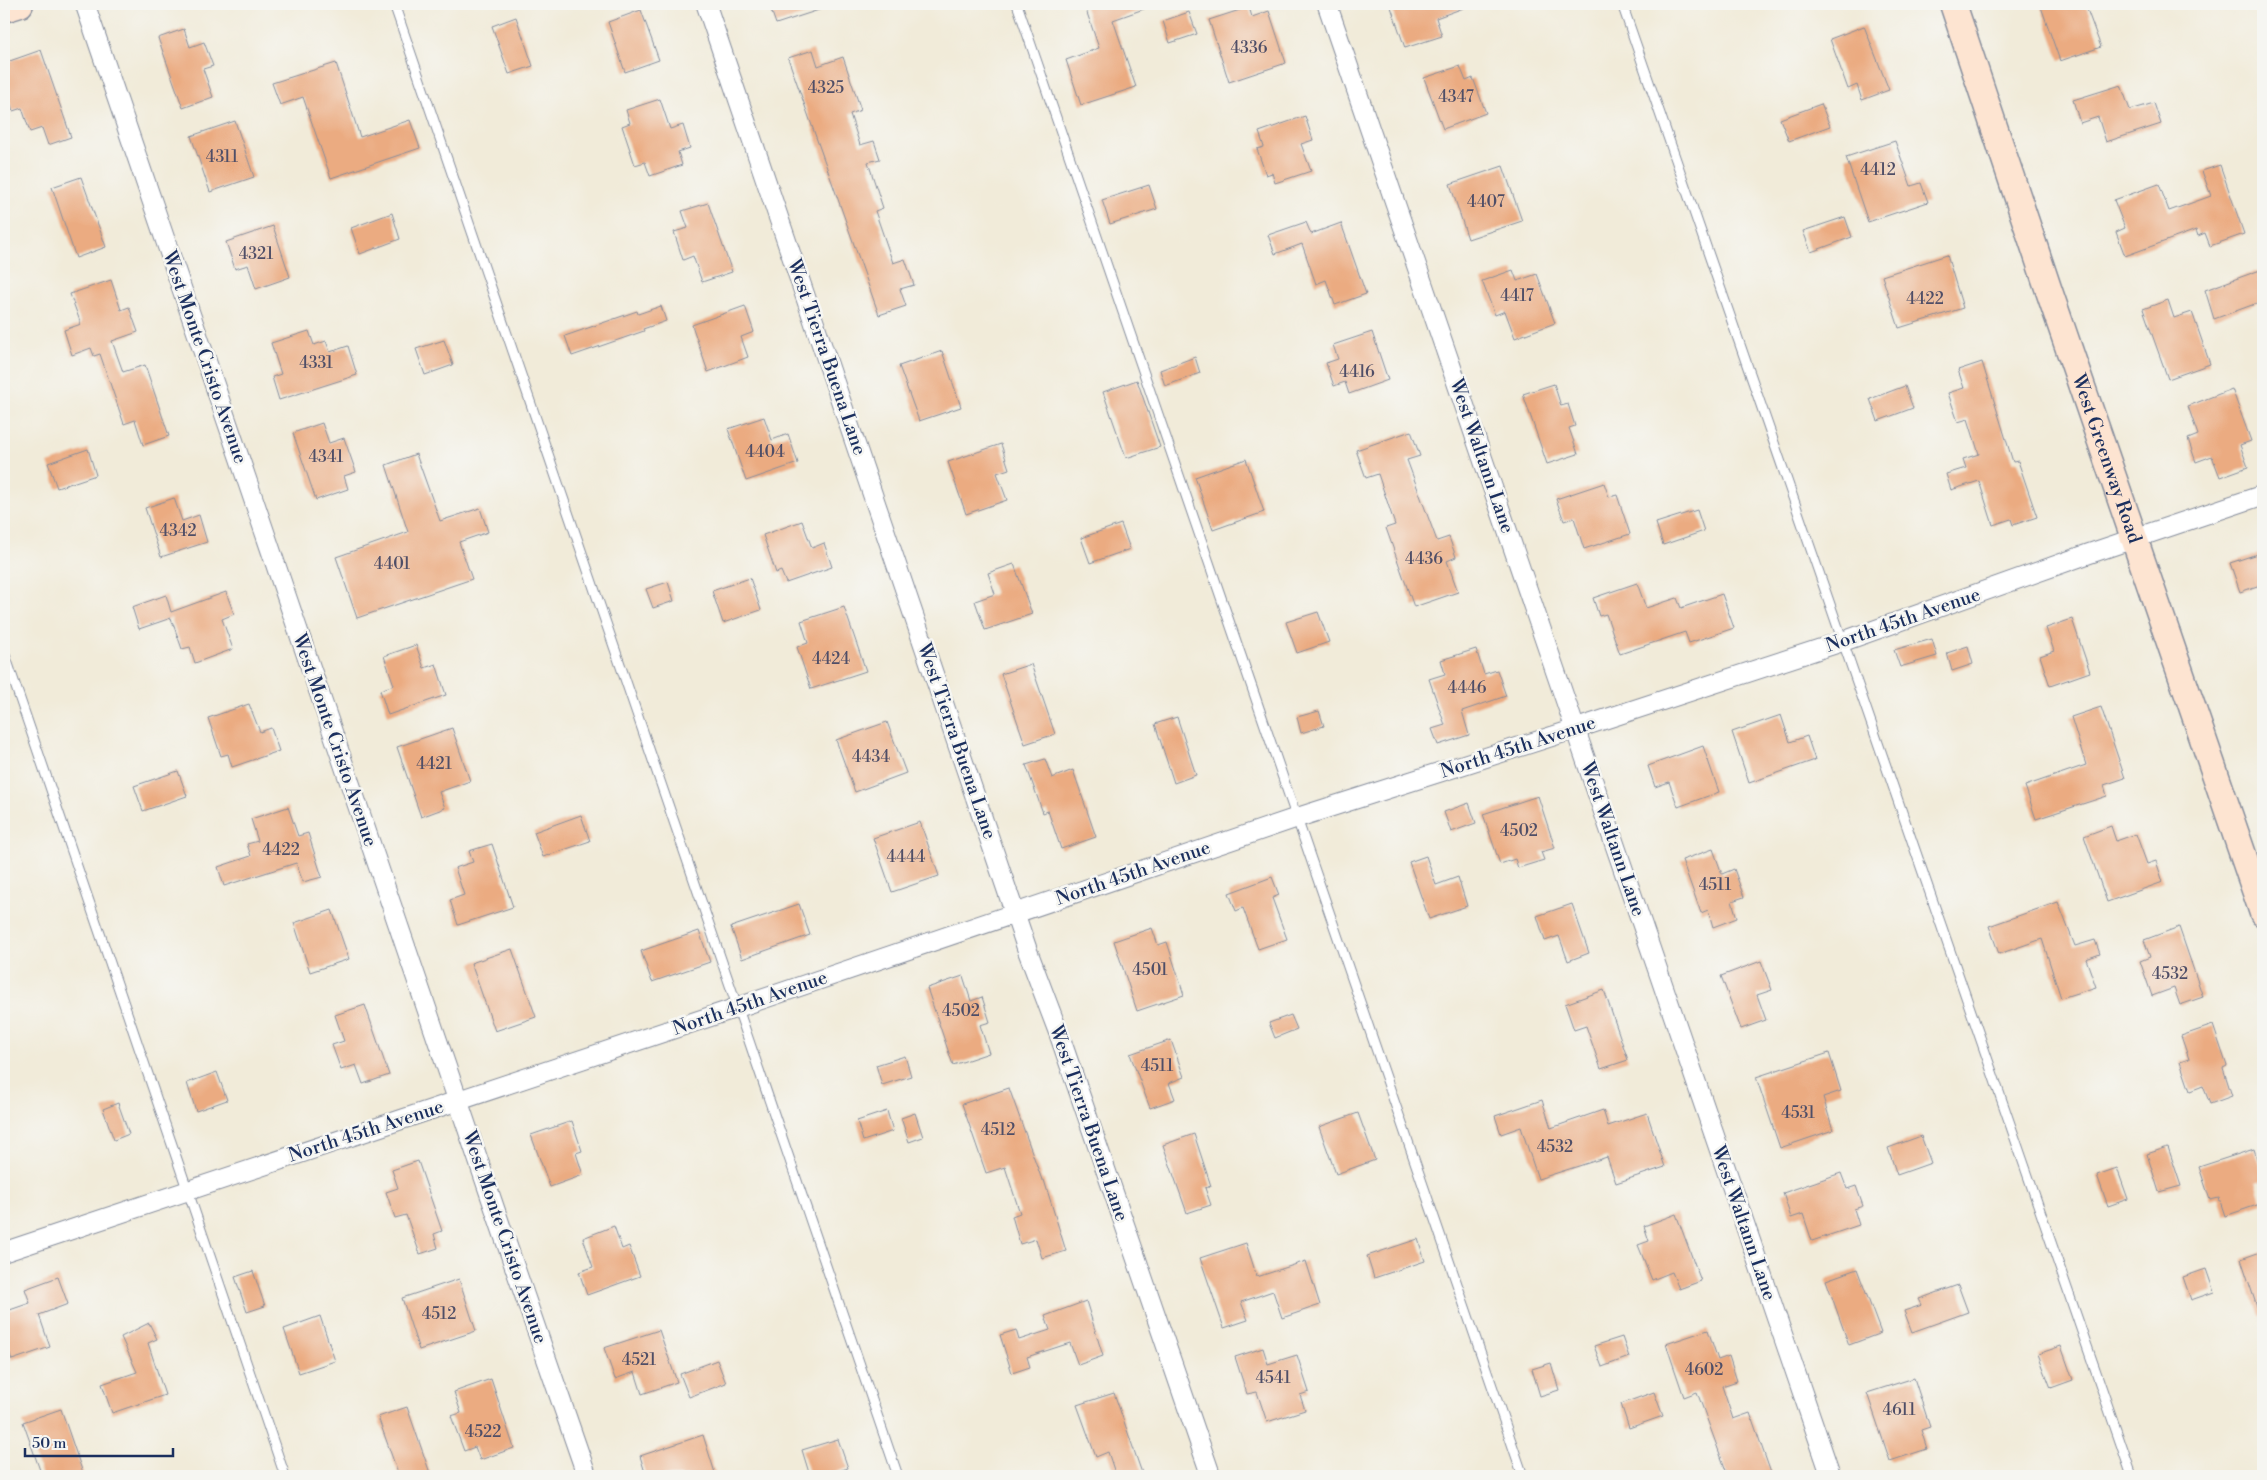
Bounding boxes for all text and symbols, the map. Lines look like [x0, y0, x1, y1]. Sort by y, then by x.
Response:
house number: 4336 [1231, 38, 1268, 58]
house number: 4325 [808, 78, 844, 98]
house number: 4347 [1438, 87, 1474, 107]
house number: 4311 [206, 147, 238, 167]
house number: 4412 [1860, 160, 1896, 180]
house number: 4407 [1467, 192, 1505, 212]
house number: 4321 [239, 244, 273, 264]
street label: West Monte Cristo Avenue [157, 246, 253, 467]
street label: West Tierra Buena Lane [782, 255, 872, 458]
house number: 4417 [1500, 286, 1534, 306]
house number: 4422 [1906, 289, 1944, 309]
house number: 4331 [299, 353, 333, 373]
house number: 4416 [1339, 362, 1375, 382]
street label: West Greenway Road [2066, 370, 2147, 547]
street label: West Waltann Lane [1444, 374, 1520, 537]
house number: 4404 [745, 442, 785, 462]
house number: 4341 [308, 447, 344, 467]
house number: 4342 [159, 521, 197, 541]
house number: 4436 [1405, 549, 1443, 569]
house number: 4401 [374, 554, 410, 574]
street label: North 45th Avenue [1822, 582, 1984, 658]
street label: West Monte Cristo Avenue [287, 629, 383, 850]
street label: West Tierra Buena Lane [912, 639, 1002, 842]
house number: 4424 [812, 649, 851, 669]
house number: 4446 [1448, 678, 1487, 698]
street label: North 45th Avenue [1437, 711, 1599, 783]
house number: 4434 [852, 747, 890, 767]
house number: 4421 [416, 754, 452, 774]
street label: West Waltann Lane [1575, 757, 1651, 920]
house number: 4502 [1500, 821, 1538, 841]
street label: North 45th Avenue [1052, 835, 1214, 911]
house number: 4422 [262, 840, 300, 860]
house number: 4444 [886, 847, 926, 867]
house number: 4511 [1699, 875, 1731, 895]
house number: 4501 [1132, 960, 1168, 980]
house number: 4532 [2152, 964, 2188, 984]
street label: North 45th Avenue [669, 965, 831, 1041]
house number: 4502 [942, 1001, 980, 1021]
street label: West Tierra Buena Lane [1044, 1021, 1134, 1224]
house number: 4511 [1141, 1056, 1173, 1076]
street label: North 45th Avenue [285, 1095, 447, 1167]
house number: 4531 [1781, 1103, 1815, 1123]
house number: 4512 [981, 1120, 1015, 1140]
street label: West Monte Cristo Avenue [457, 1126, 553, 1347]
house number: 4532 [1537, 1137, 1573, 1157]
street label: West Waltann Lane [1706, 1141, 1782, 1304]
house number: 4512 [422, 1304, 456, 1324]
house number: 4521 [622, 1350, 656, 1370]
house number: 4602 [1685, 1360, 1723, 1380]
house number: 4541 [1255, 1368, 1291, 1388]
house number: 4611 [1882, 1400, 1916, 1420]
house number: 4522 [465, 1422, 501, 1442]
scale bar [25, 1425, 172, 1457]
text: 50 m [32, 1434, 66, 1453]

